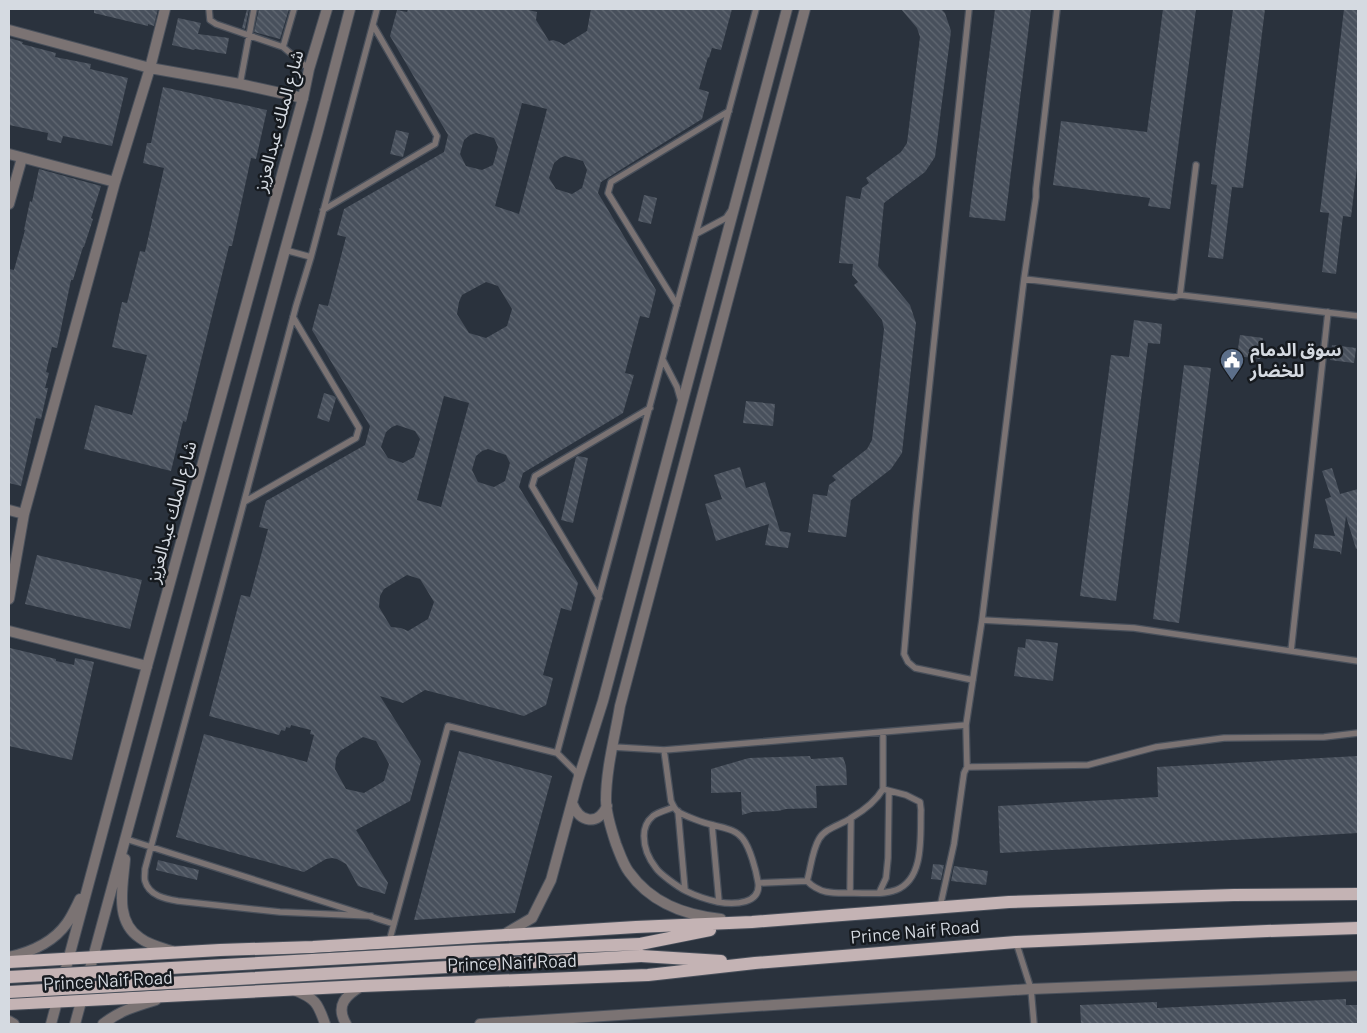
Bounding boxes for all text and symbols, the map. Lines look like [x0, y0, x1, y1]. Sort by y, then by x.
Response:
street label: شارع الملك عبدالعزيز [248, 47, 311, 196]
place label: سوق الدمام للخضار [1249, 338, 1342, 382]
public building icon: سوق الدمام للخضار [1219, 347, 1245, 381]
street label: شارع الملك عبدالعزيز [141, 438, 204, 587]
street label: Prince Naif Road [849, 914, 980, 948]
street label: Prince Naif Road [447, 949, 577, 975]
street label: Prince Naif Road [43, 966, 173, 994]

